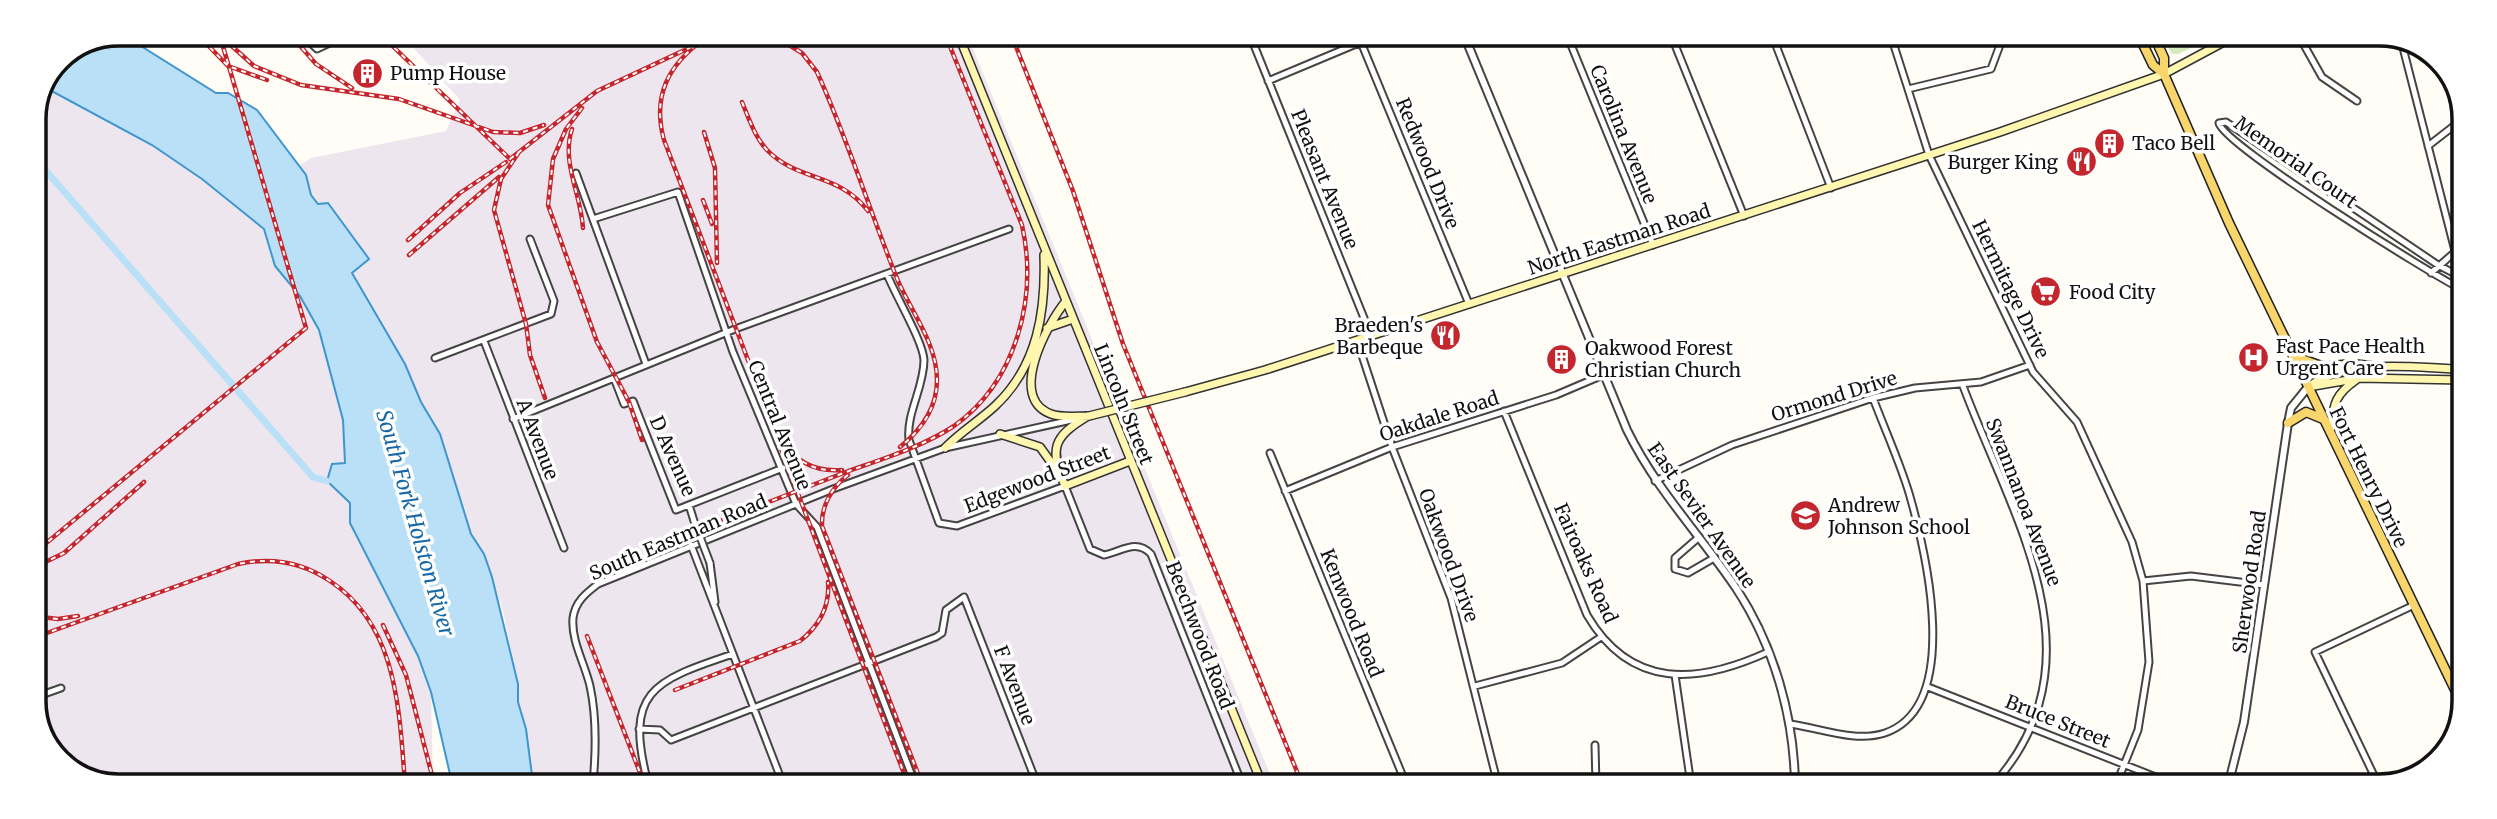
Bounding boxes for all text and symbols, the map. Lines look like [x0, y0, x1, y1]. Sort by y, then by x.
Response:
building icon: Pump House [350, 56, 384, 90]
place label: Pump House [390, 61, 506, 85]
street label: Carolina Avenue [1585, 61, 1663, 207]
street label: Redwood Drive [1391, 94, 1465, 232]
street label: Pleasant Avenue [1286, 106, 1364, 253]
street label: Memorial Court [2230, 111, 2363, 214]
building icon: Taco Bell [2092, 126, 2126, 160]
place label: Taco Bell [2132, 131, 2215, 155]
restaurant icon: Burger King [2064, 145, 2098, 179]
place label: Burger King [1947, 150, 2058, 174]
street label: North Eastman Road [1525, 198, 1713, 280]
street label: Hermitage Drive [1967, 216, 2055, 362]
supermarket icon: Food City [2029, 275, 2063, 309]
place label: Food City [2069, 280, 2156, 304]
place label: Braeden's Barbeque [1335, 313, 1423, 359]
restaurant icon: Braeden's Barbeque [1429, 319, 1463, 353]
place label: Fast Pace Health Urgent Care [2276, 334, 2425, 380]
place label: Oakwood Forest Christian Church [1585, 336, 1741, 382]
street label: Lincoln Street [1089, 340, 1159, 468]
hospital icon: Fast Pace Health Urgent Care [2236, 340, 2270, 374]
building icon: Oakwood Forest Christian Church [1545, 342, 1579, 376]
street label: Central Avenue [743, 357, 817, 493]
street label: Ormond Drive [1768, 365, 1900, 426]
street label: Oakdale Road [1376, 385, 1502, 447]
street label: A Avenue [511, 394, 564, 483]
street label: Fort Henry Drive [2325, 403, 2413, 551]
water label: South Fork Holston River [370, 407, 461, 640]
street label: D Avenue [645, 412, 701, 500]
street label: Swannanoa Avenue [1981, 415, 2067, 589]
street label: East Sevier Avenue [1643, 438, 1761, 593]
street label: Edgewood Street [961, 440, 1114, 518]
street label: Oakwood Drive [1414, 485, 1484, 625]
street label: South Eastman Road [585, 489, 771, 585]
place label: Andrew Johnson School [1827, 493, 1970, 539]
street label: Fairoaks Road [1549, 499, 1623, 627]
school or university icon: Andrew Johnson School [1788, 499, 1822, 533]
street label: Sherwood Road [2227, 509, 2271, 655]
street label: Kenwood Road [1315, 545, 1389, 681]
street label: Beechwood Road [1161, 558, 1239, 712]
street label: F Avenue [989, 642, 1041, 728]
street label: Bruce Street [2002, 689, 2115, 753]

